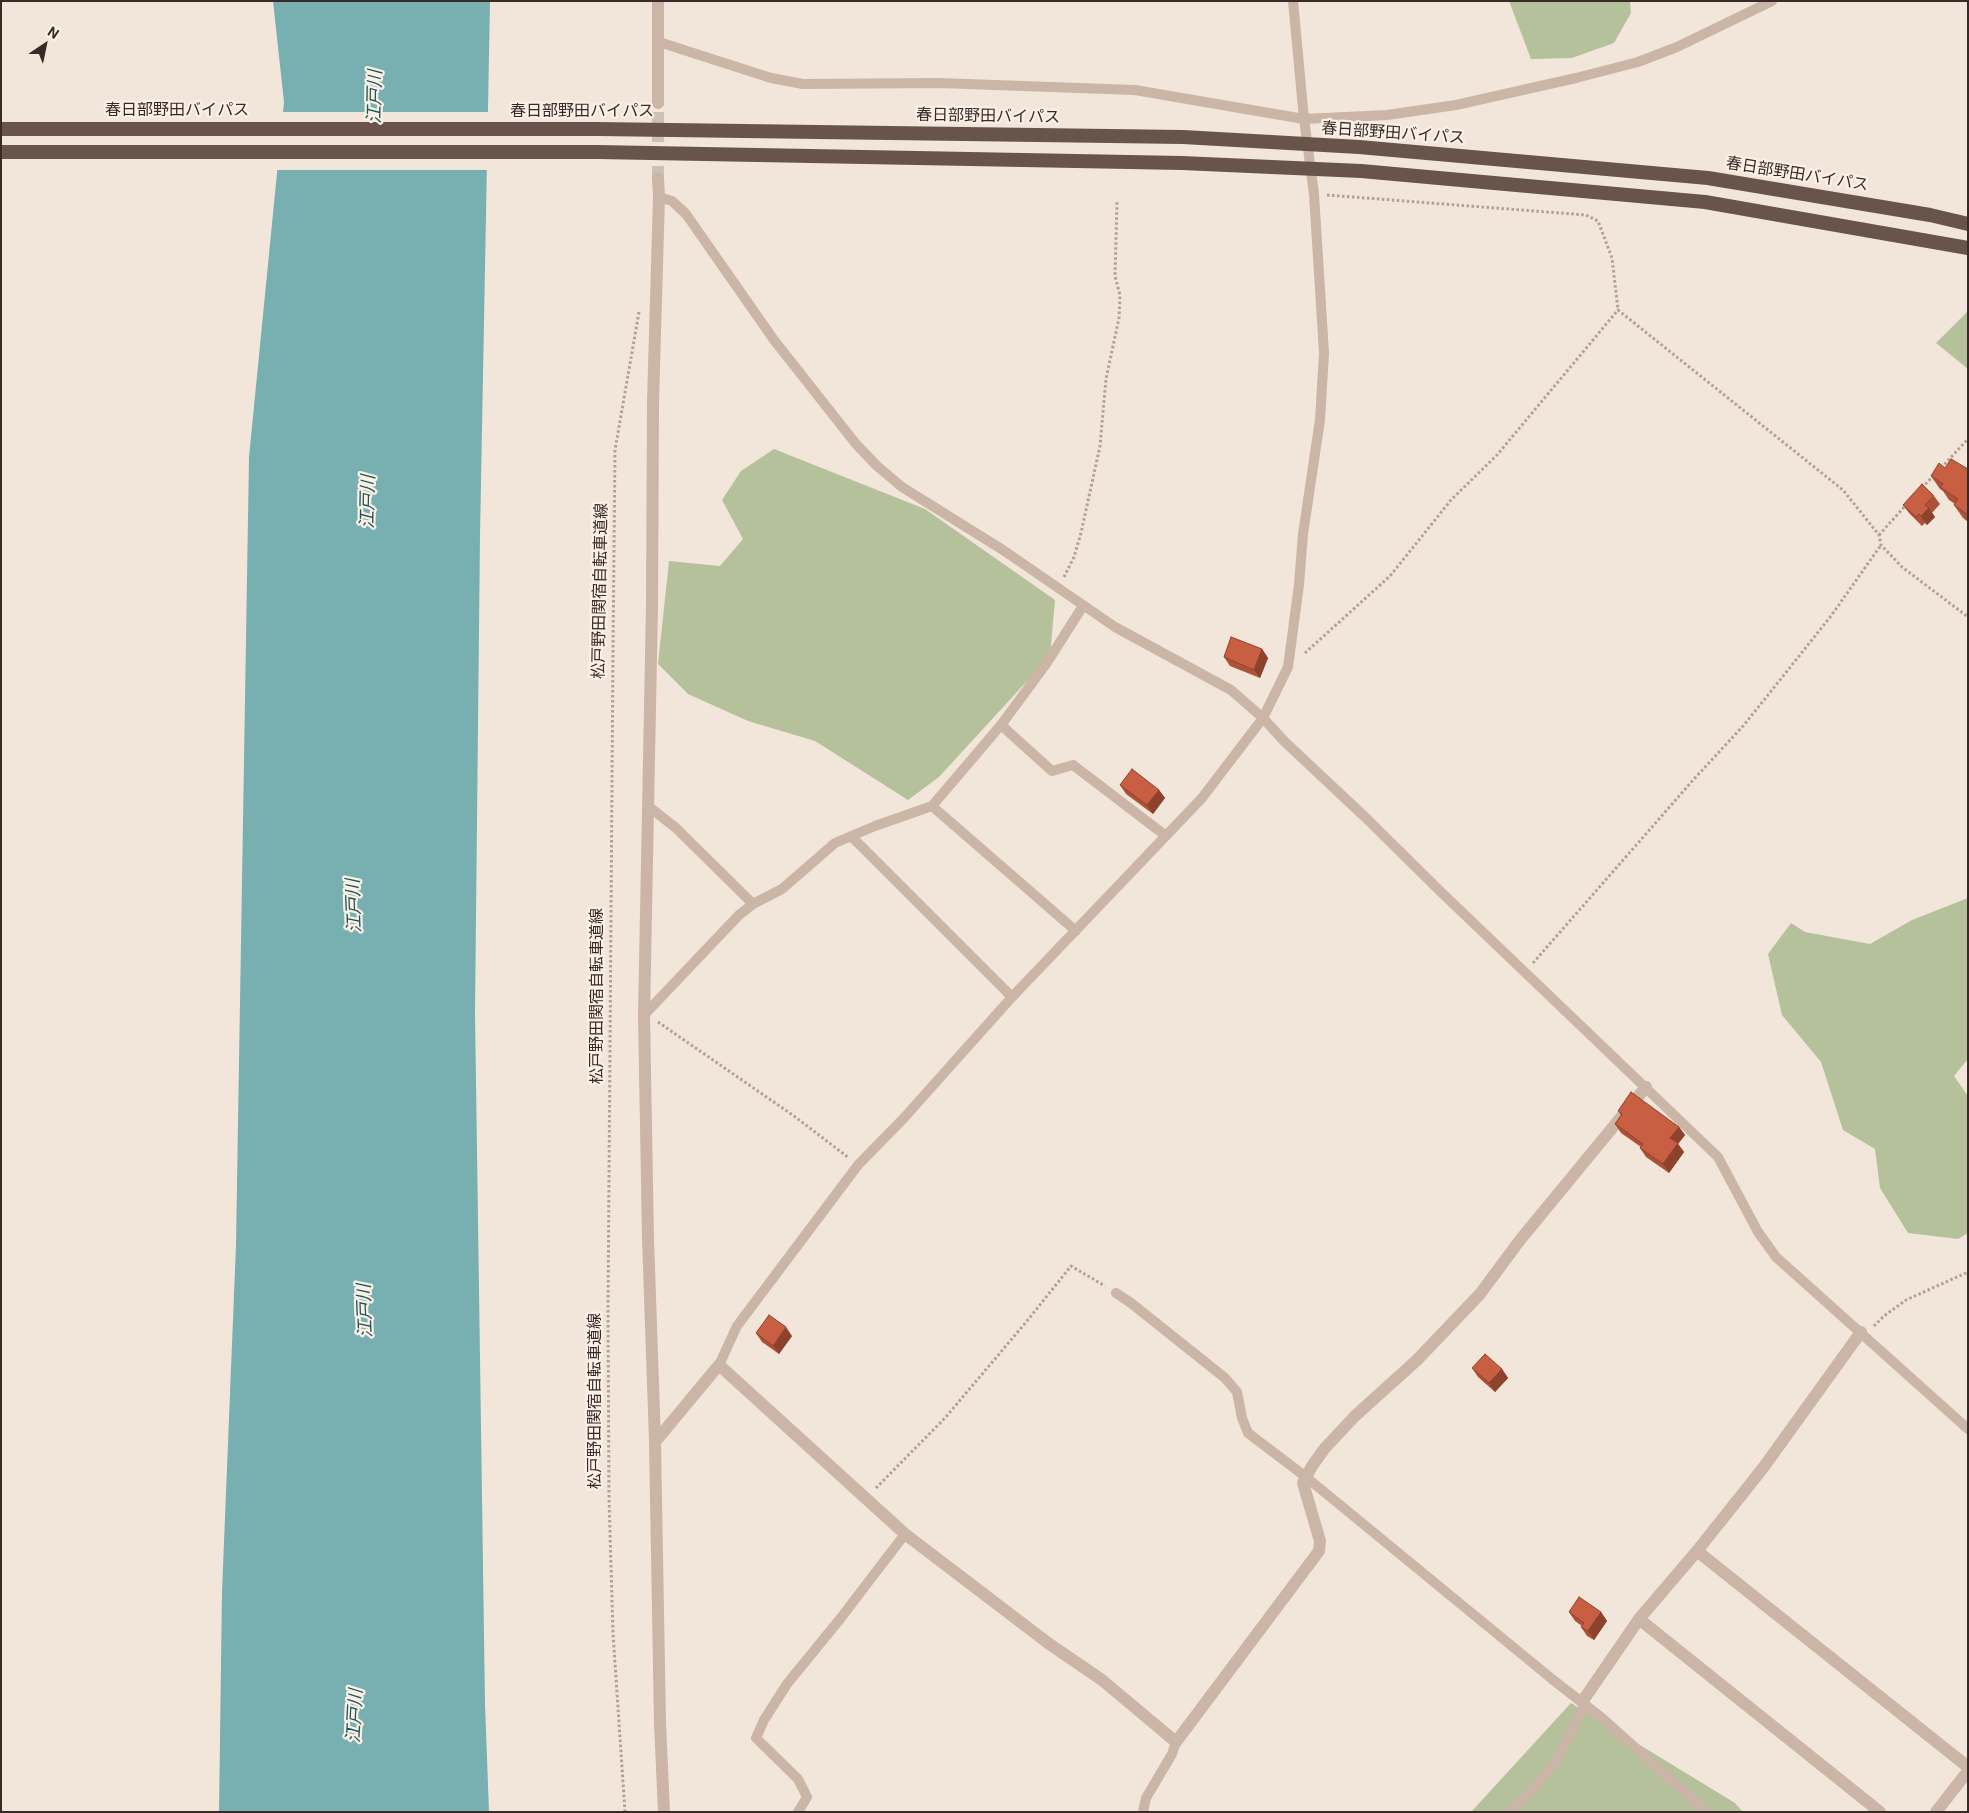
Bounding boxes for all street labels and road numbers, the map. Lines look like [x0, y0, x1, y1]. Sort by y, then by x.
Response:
street label: 春日部野田バイパス [105, 101, 249, 121]
street label: 春日部野田バイパス [510, 102, 654, 122]
street label: 春日部野田バイパス [916, 106, 1060, 128]
street label: 春日部野田バイパス [1321, 119, 1465, 149]
street label: 春日部野田バイパス [1724, 154, 1870, 196]
street label: 松戸野田関宿自転車道線 [590, 503, 612, 679]
street label: 松戸野田関宿自転車道線 [588, 908, 608, 1084]
street label: 松戸野田関宿自転車道線 [586, 1313, 606, 1489]

